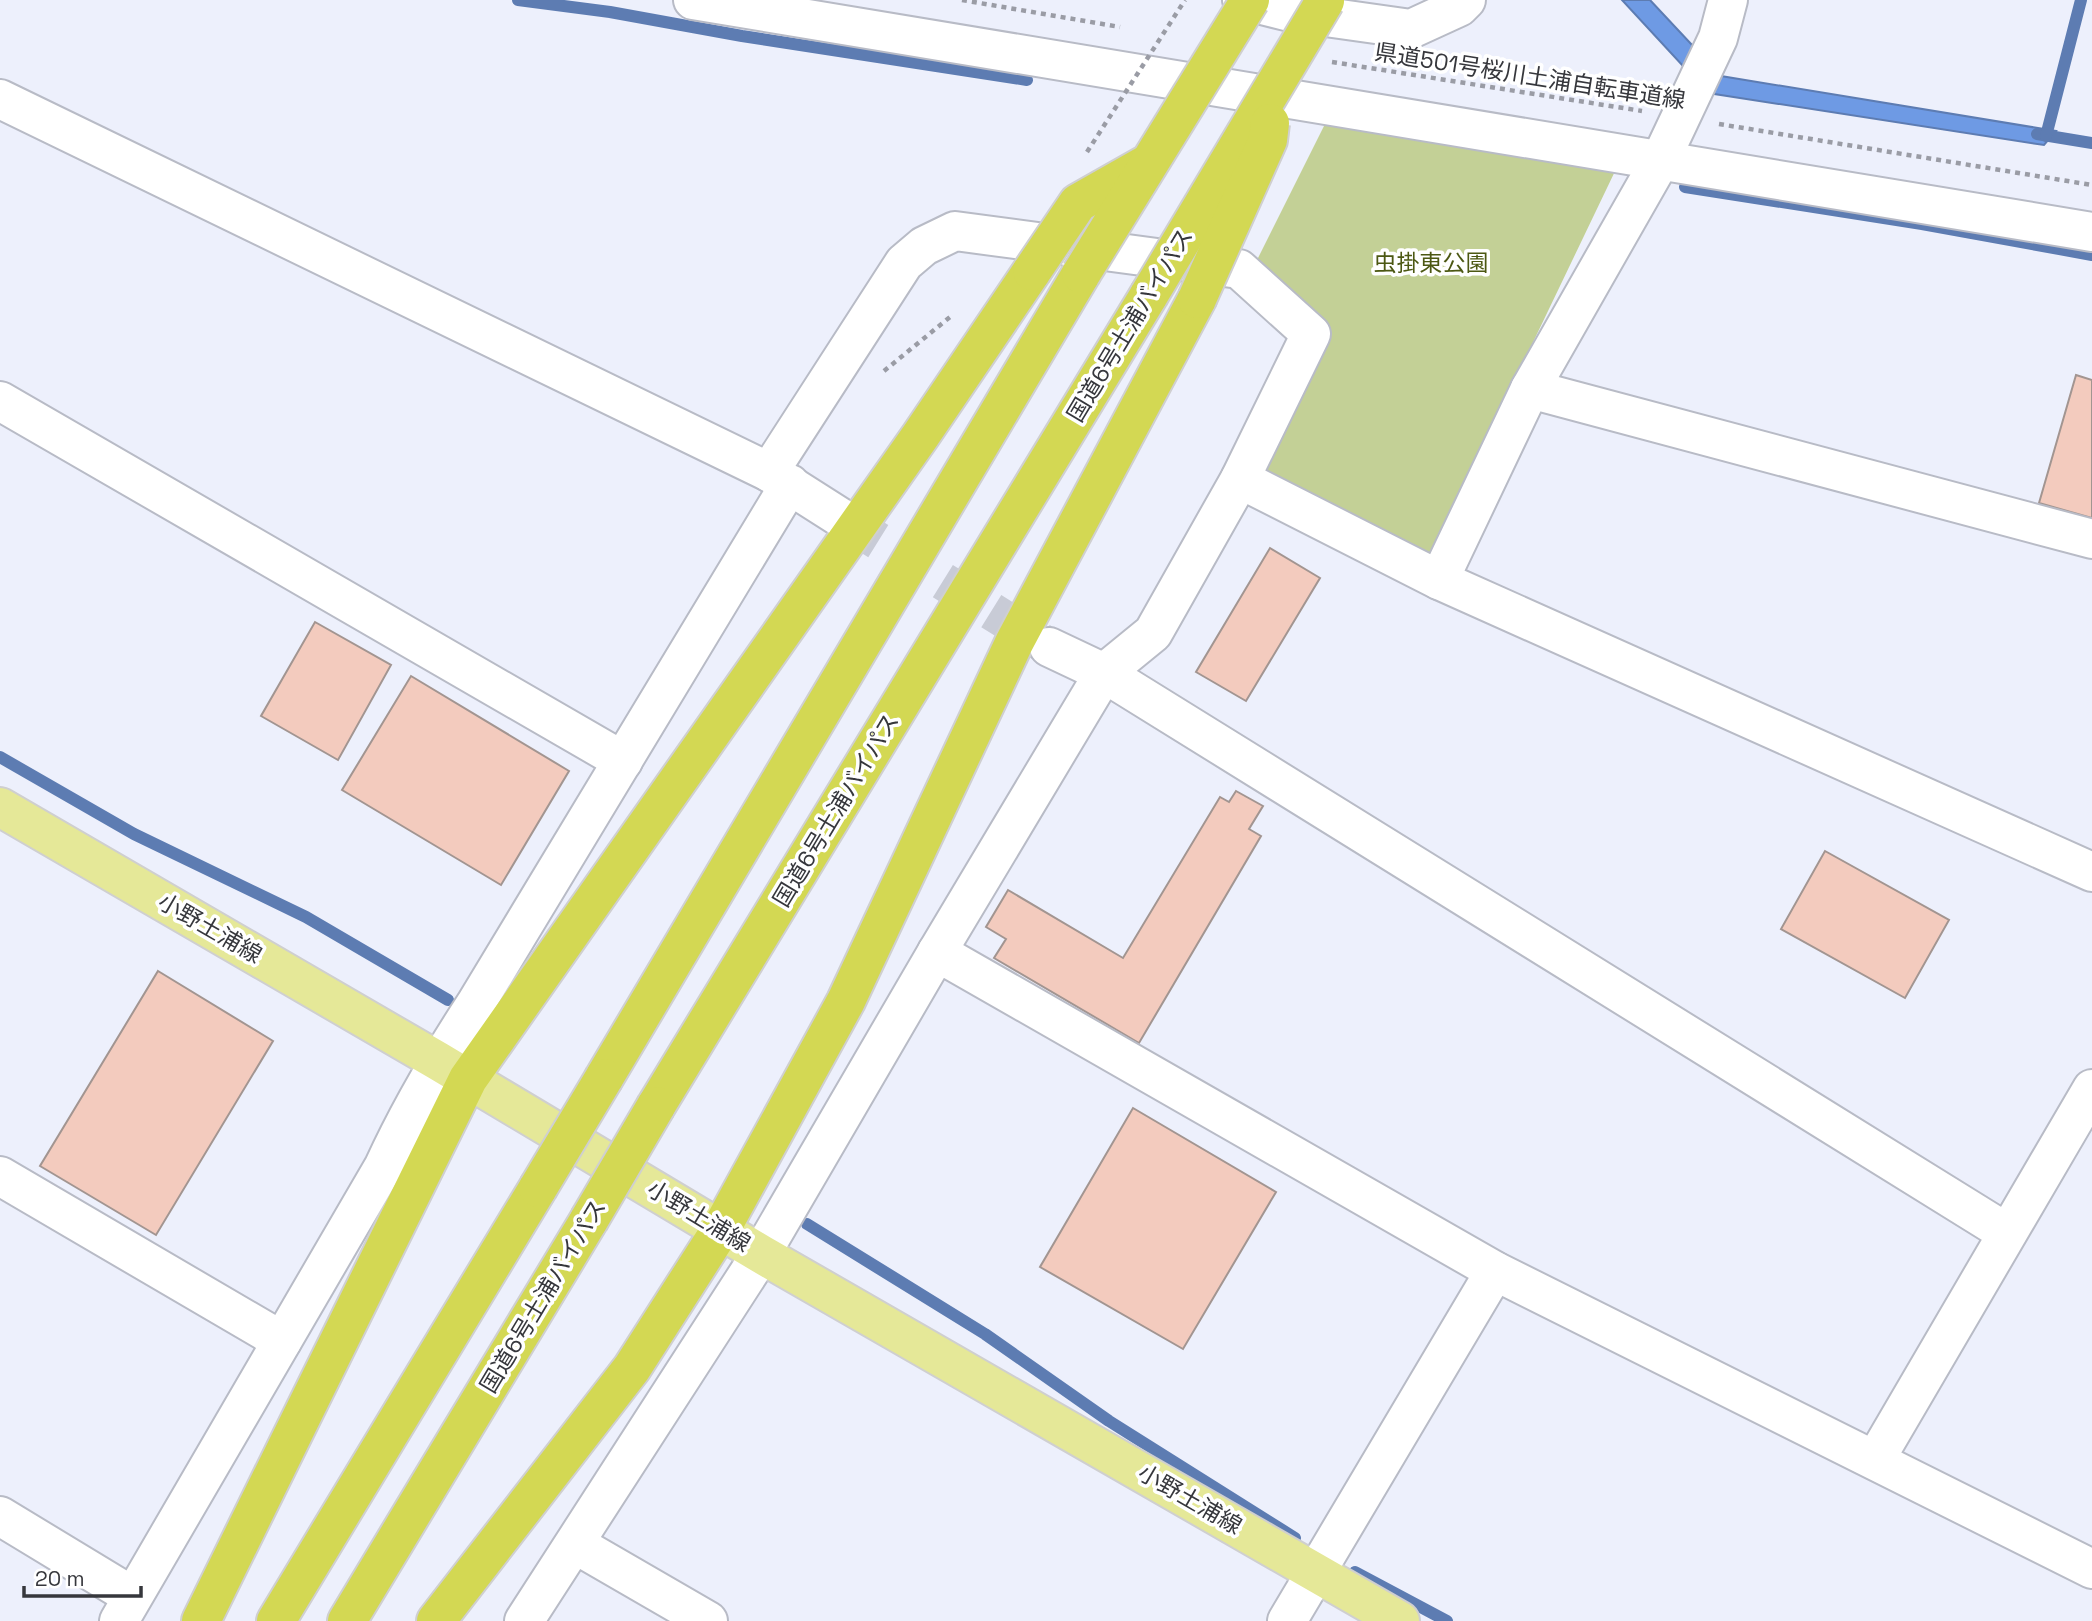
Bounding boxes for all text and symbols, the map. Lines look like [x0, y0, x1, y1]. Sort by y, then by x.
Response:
street label: 県道501号桜川土浦自転車道線 [1373, 37, 1687, 115]
street label: 国道6号土浦バイパス [1060, 223, 1200, 427]
park label: 虫掛東公園 [1374, 248, 1489, 278]
street label: 国道6号土浦バイパス [766, 708, 906, 912]
street label: 小野土浦線 [153, 886, 267, 970]
street label: 小野土浦線 [642, 1174, 756, 1258]
street label: 国道6号土浦バイパス [473, 1194, 613, 1398]
street label: 小野土浦線 [1133, 1457, 1247, 1541]
scale bar [24, 1554, 142, 1598]
text: 20 m [35, 1565, 85, 1592]

